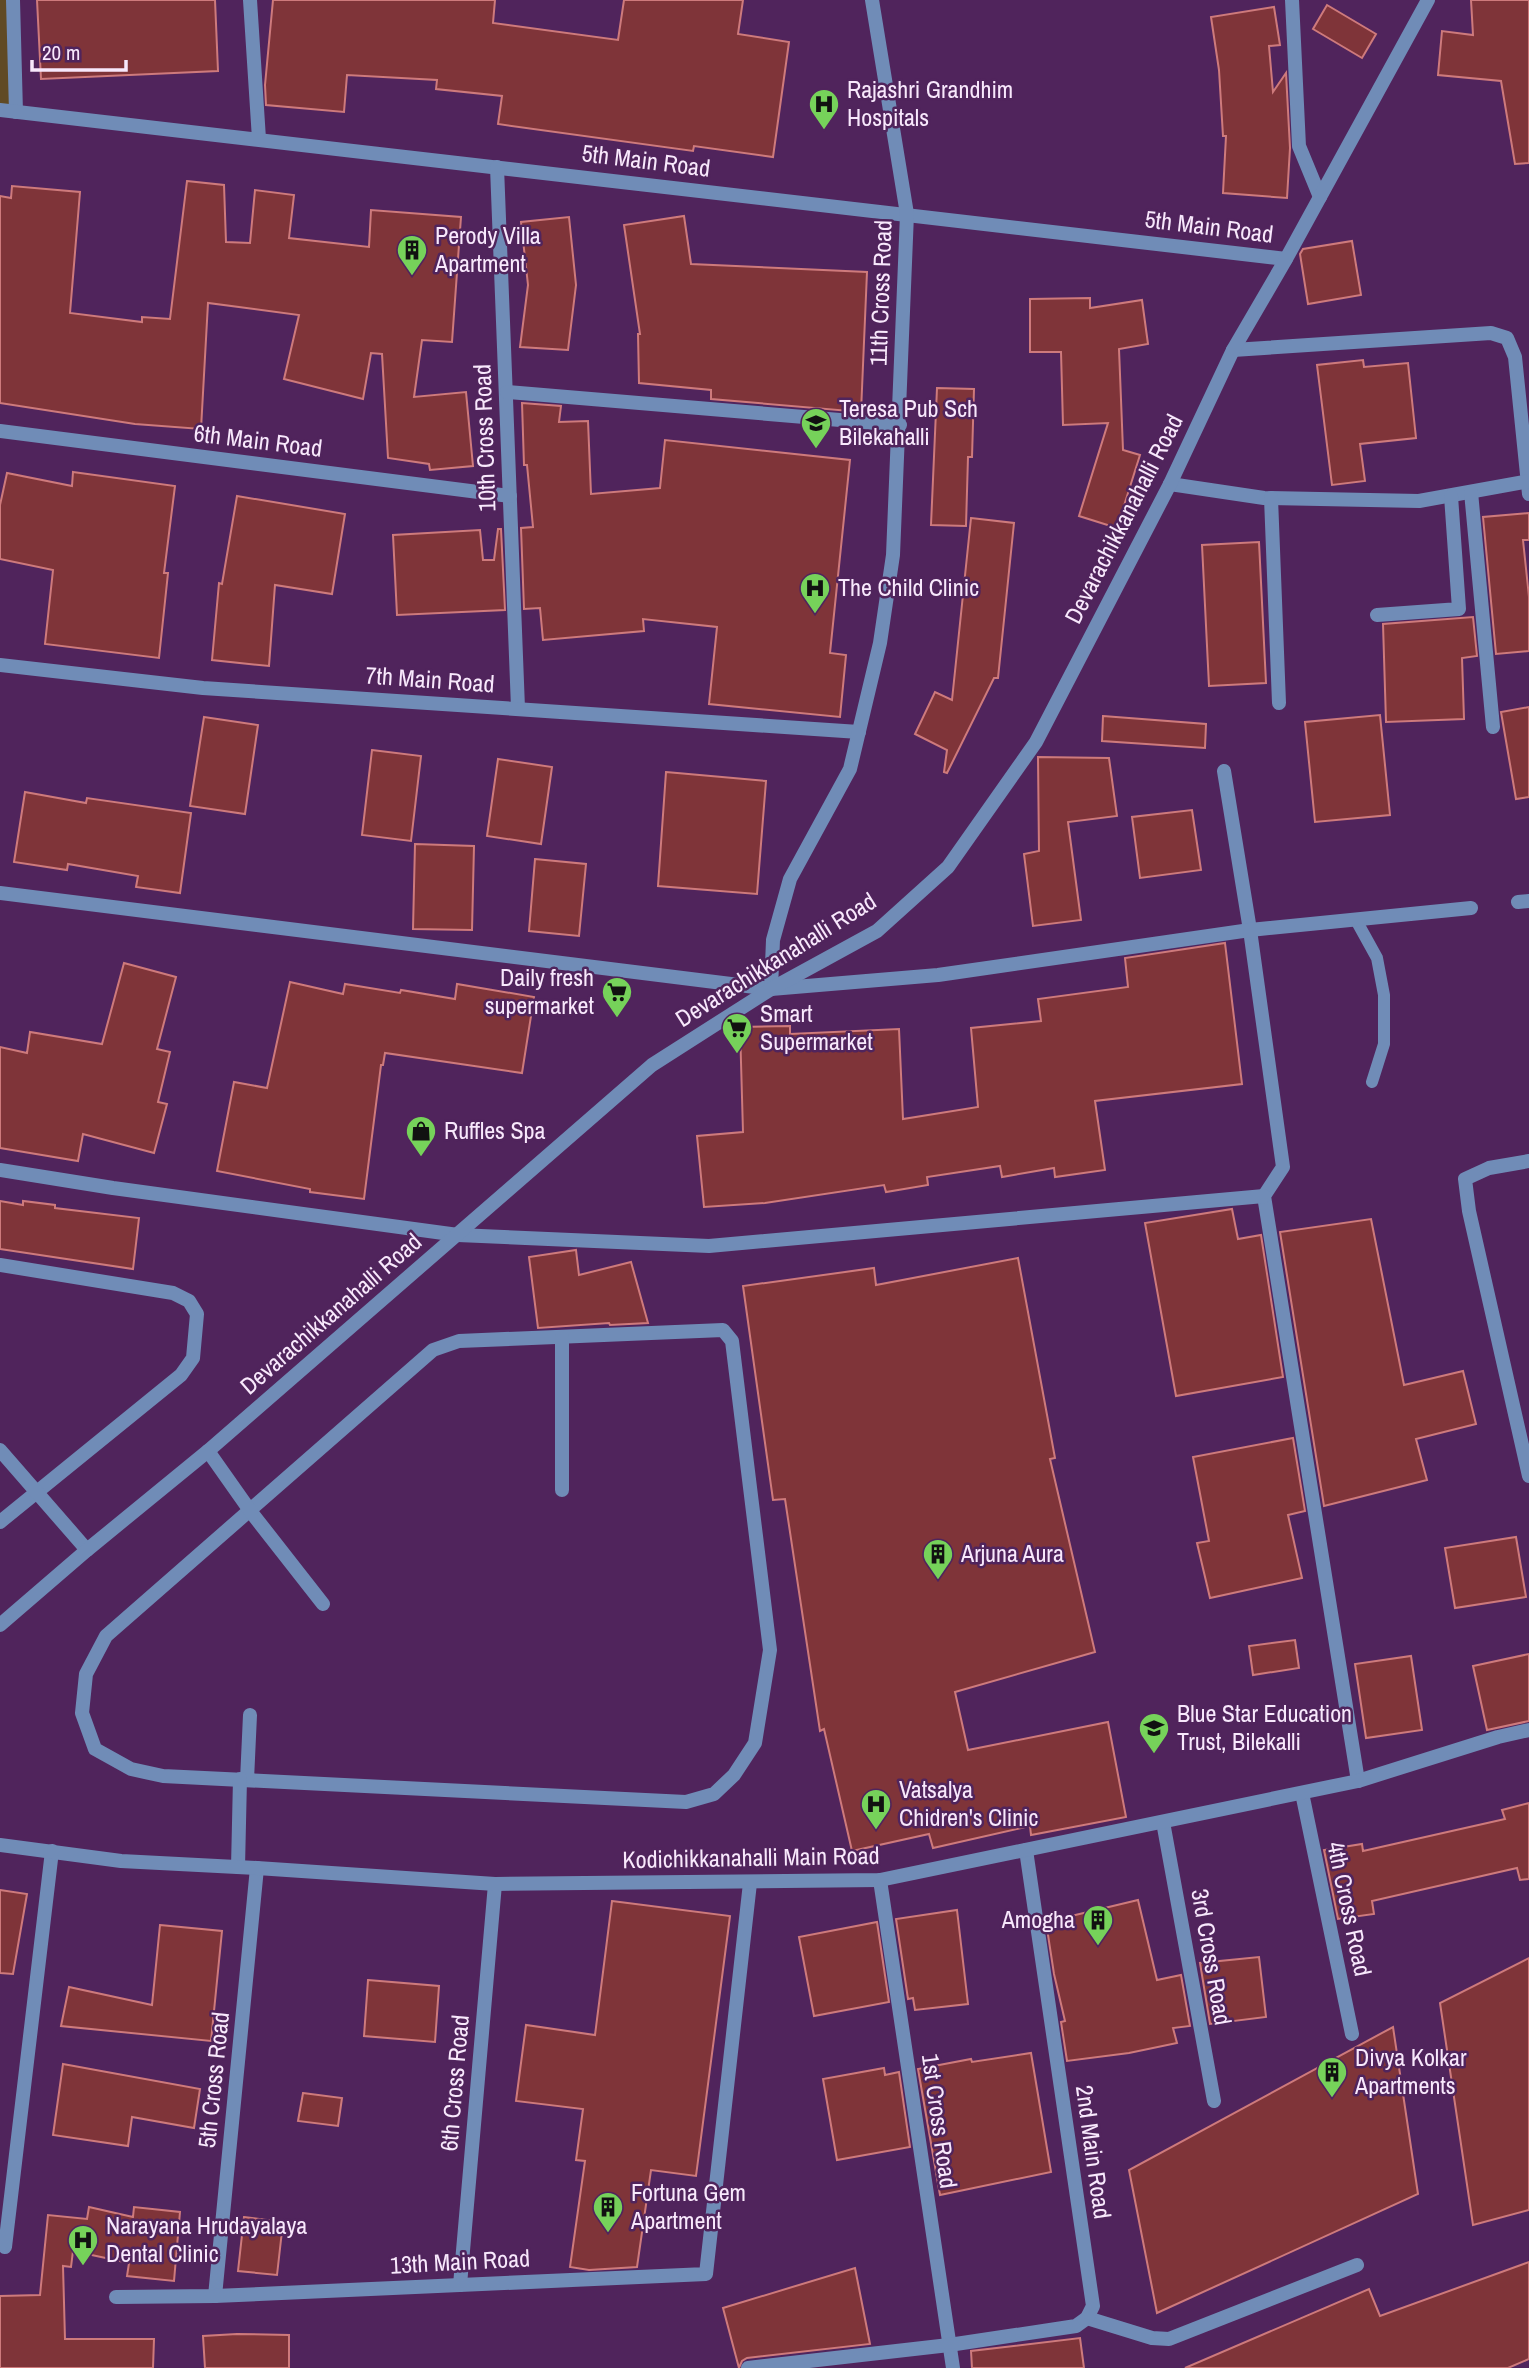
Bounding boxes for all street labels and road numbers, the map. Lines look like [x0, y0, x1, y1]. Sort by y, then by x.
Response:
street label: 5th Main Road [580, 136, 712, 184]
street label: 5th Main Road [1143, 202, 1275, 250]
street label: 11th Cross Road [861, 219, 899, 367]
street label: 10th Cross Road [465, 364, 503, 512]
street label: Devarachikkanahalli Road [1056, 408, 1190, 629]
street label: 6th Main Road [192, 416, 324, 464]
street label: 7th Main Road [365, 659, 496, 699]
street label: Devarachikkanahalli Road [669, 884, 882, 1034]
street label: Devarachikkanahalli Road [233, 1225, 428, 1401]
street label: Kodichikkanahalli Main Road [622, 1839, 880, 1875]
street label: 4th Cross Road [1320, 1839, 1380, 1979]
street label: 3rd Cross Road [1184, 1886, 1240, 2027]
street label: 5th Cross Road [190, 2010, 236, 2150]
street label: 6th Cross Road [432, 2013, 476, 2152]
street label: 1st Cross Road [915, 2051, 965, 2190]
street label: 2nd Main Road [1069, 2083, 1119, 2221]
street label: 13th Main Road [389, 2241, 531, 2281]

